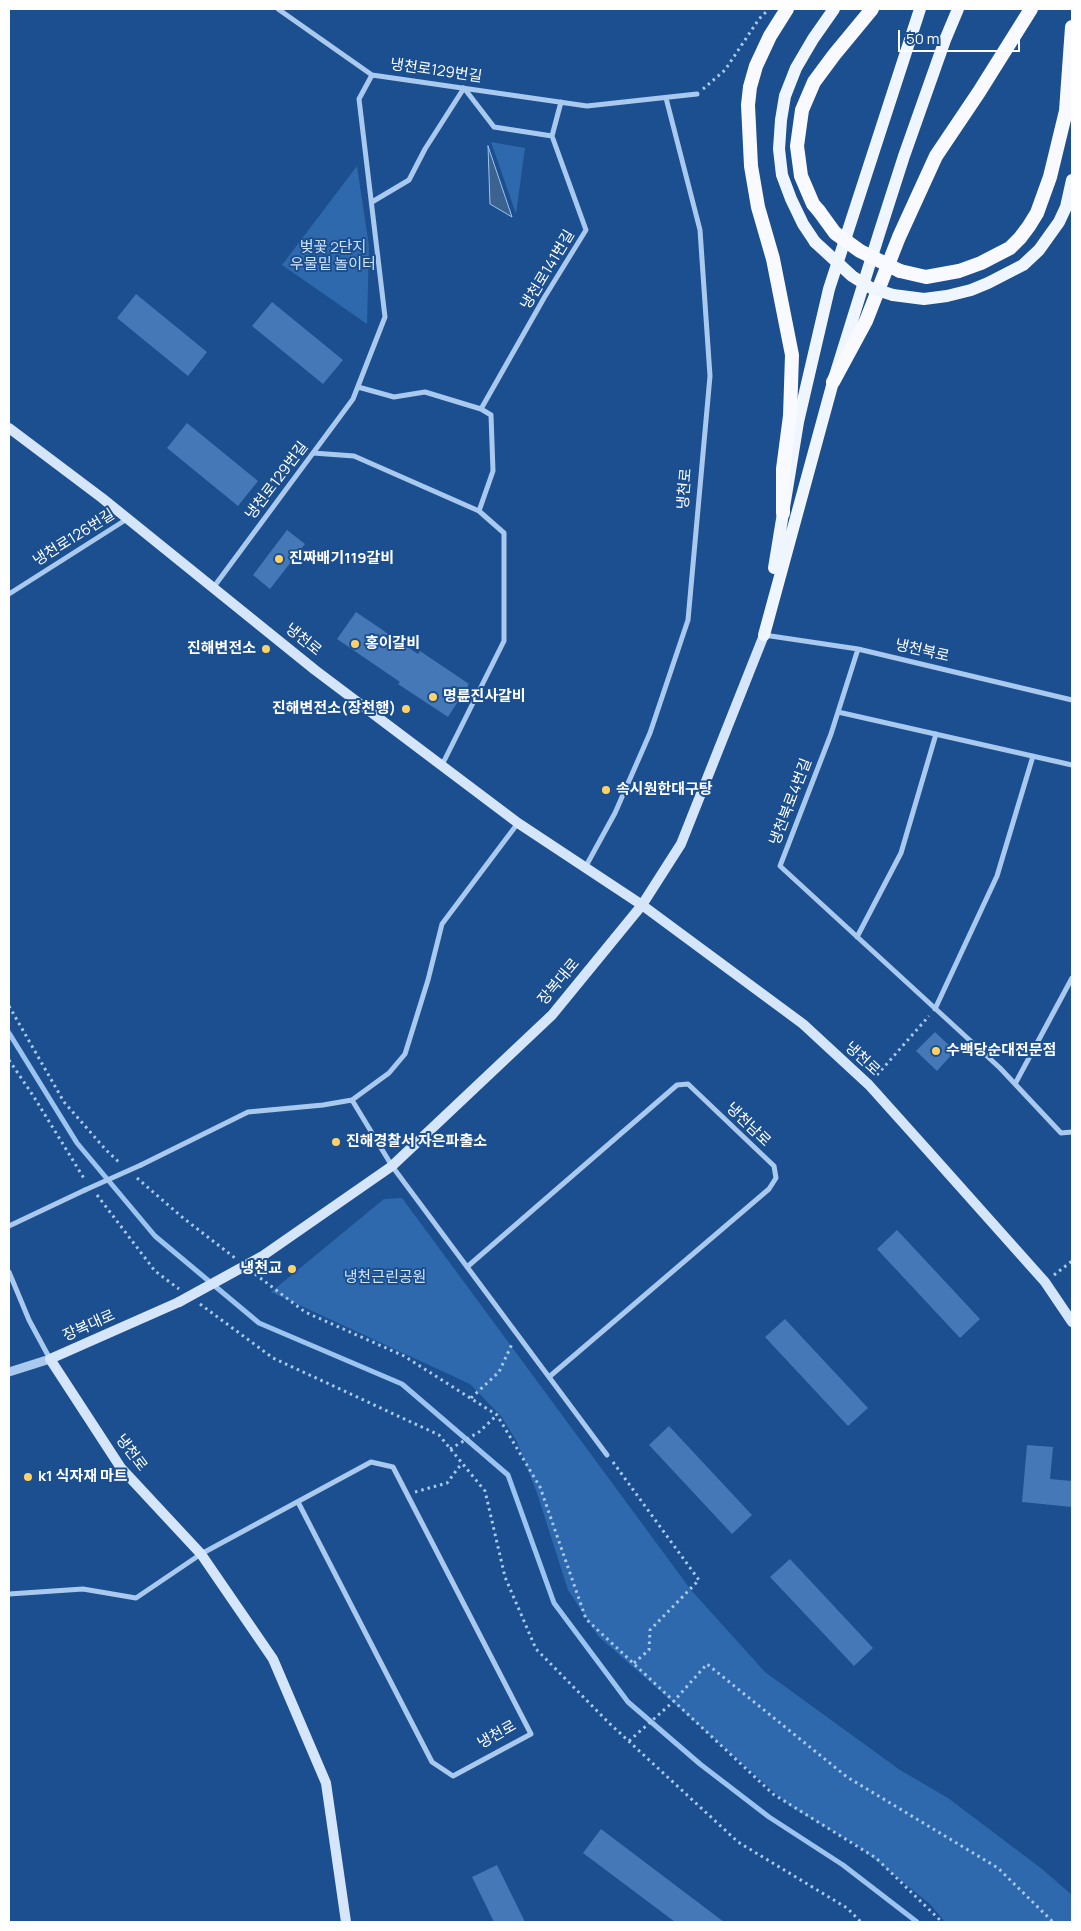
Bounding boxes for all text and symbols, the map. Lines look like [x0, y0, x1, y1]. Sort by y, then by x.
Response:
scale bar [901, 20, 1024, 52]
text: 50 m [906, 28, 940, 49]
street label: 냉천로129번길 [389, 56, 483, 86]
street label: 냉천로141번길 [517, 227, 579, 313]
park label: 벚꽃 2단지 우물밑 놀이터 [290, 239, 376, 274]
street label: 냉천로129번길 [242, 439, 312, 523]
street label: 냉천로 [674, 468, 696, 510]
street label: 냉천로126번길 [30, 506, 118, 570]
place label: 진짜배기119갈비 [289, 550, 394, 568]
marker: 진짜배기119갈비 [273, 553, 285, 565]
street label: 냉천로 [281, 620, 325, 660]
place label: 홍이갈비 [365, 635, 420, 653]
street label: 냉천북로 [893, 636, 951, 666]
marker: 홍이갈비 [349, 638, 361, 650]
place label: 진해변전소 [187, 640, 256, 658]
marker: 진해변전소 [260, 643, 272, 655]
place label: 명륜진사갈비 [443, 688, 526, 706]
marker: 명륜진사갈비 [427, 691, 439, 703]
place label: 진해변전소(장천행) [272, 700, 396, 718]
marker: 진해변전소(장천행) [400, 703, 412, 715]
street label: 냉천북로4번길 [766, 756, 816, 848]
place label: 속시원한대구탕 [616, 781, 713, 799]
marker: 속시원한대구탕 [600, 784, 612, 796]
street label: 장복대로 [534, 955, 584, 1009]
street label: 냉천로 [841, 1038, 883, 1080]
place label: 수백당순대전문점 [946, 1042, 1056, 1060]
marker: 수백당순대전문점 [930, 1045, 942, 1057]
street label: 냉천남로 [722, 1099, 774, 1151]
place label: 진해경찰서 자은파출소 [346, 1133, 487, 1151]
marker: 진해경찰서 자은파출소 [330, 1136, 342, 1148]
place label: 냉천교 [241, 1260, 282, 1278]
marker: 냉천교 [286, 1263, 298, 1275]
park label: 냉천근린공원 [344, 1269, 426, 1287]
street label: 장복대로 [60, 1307, 118, 1345]
street label: 냉천로 [111, 1431, 151, 1475]
place label: k1 식자재 마트 [38, 1468, 128, 1486]
marker: k1 식자재 마트 [22, 1471, 34, 1483]
street label: 냉천로 [475, 1717, 519, 1753]

